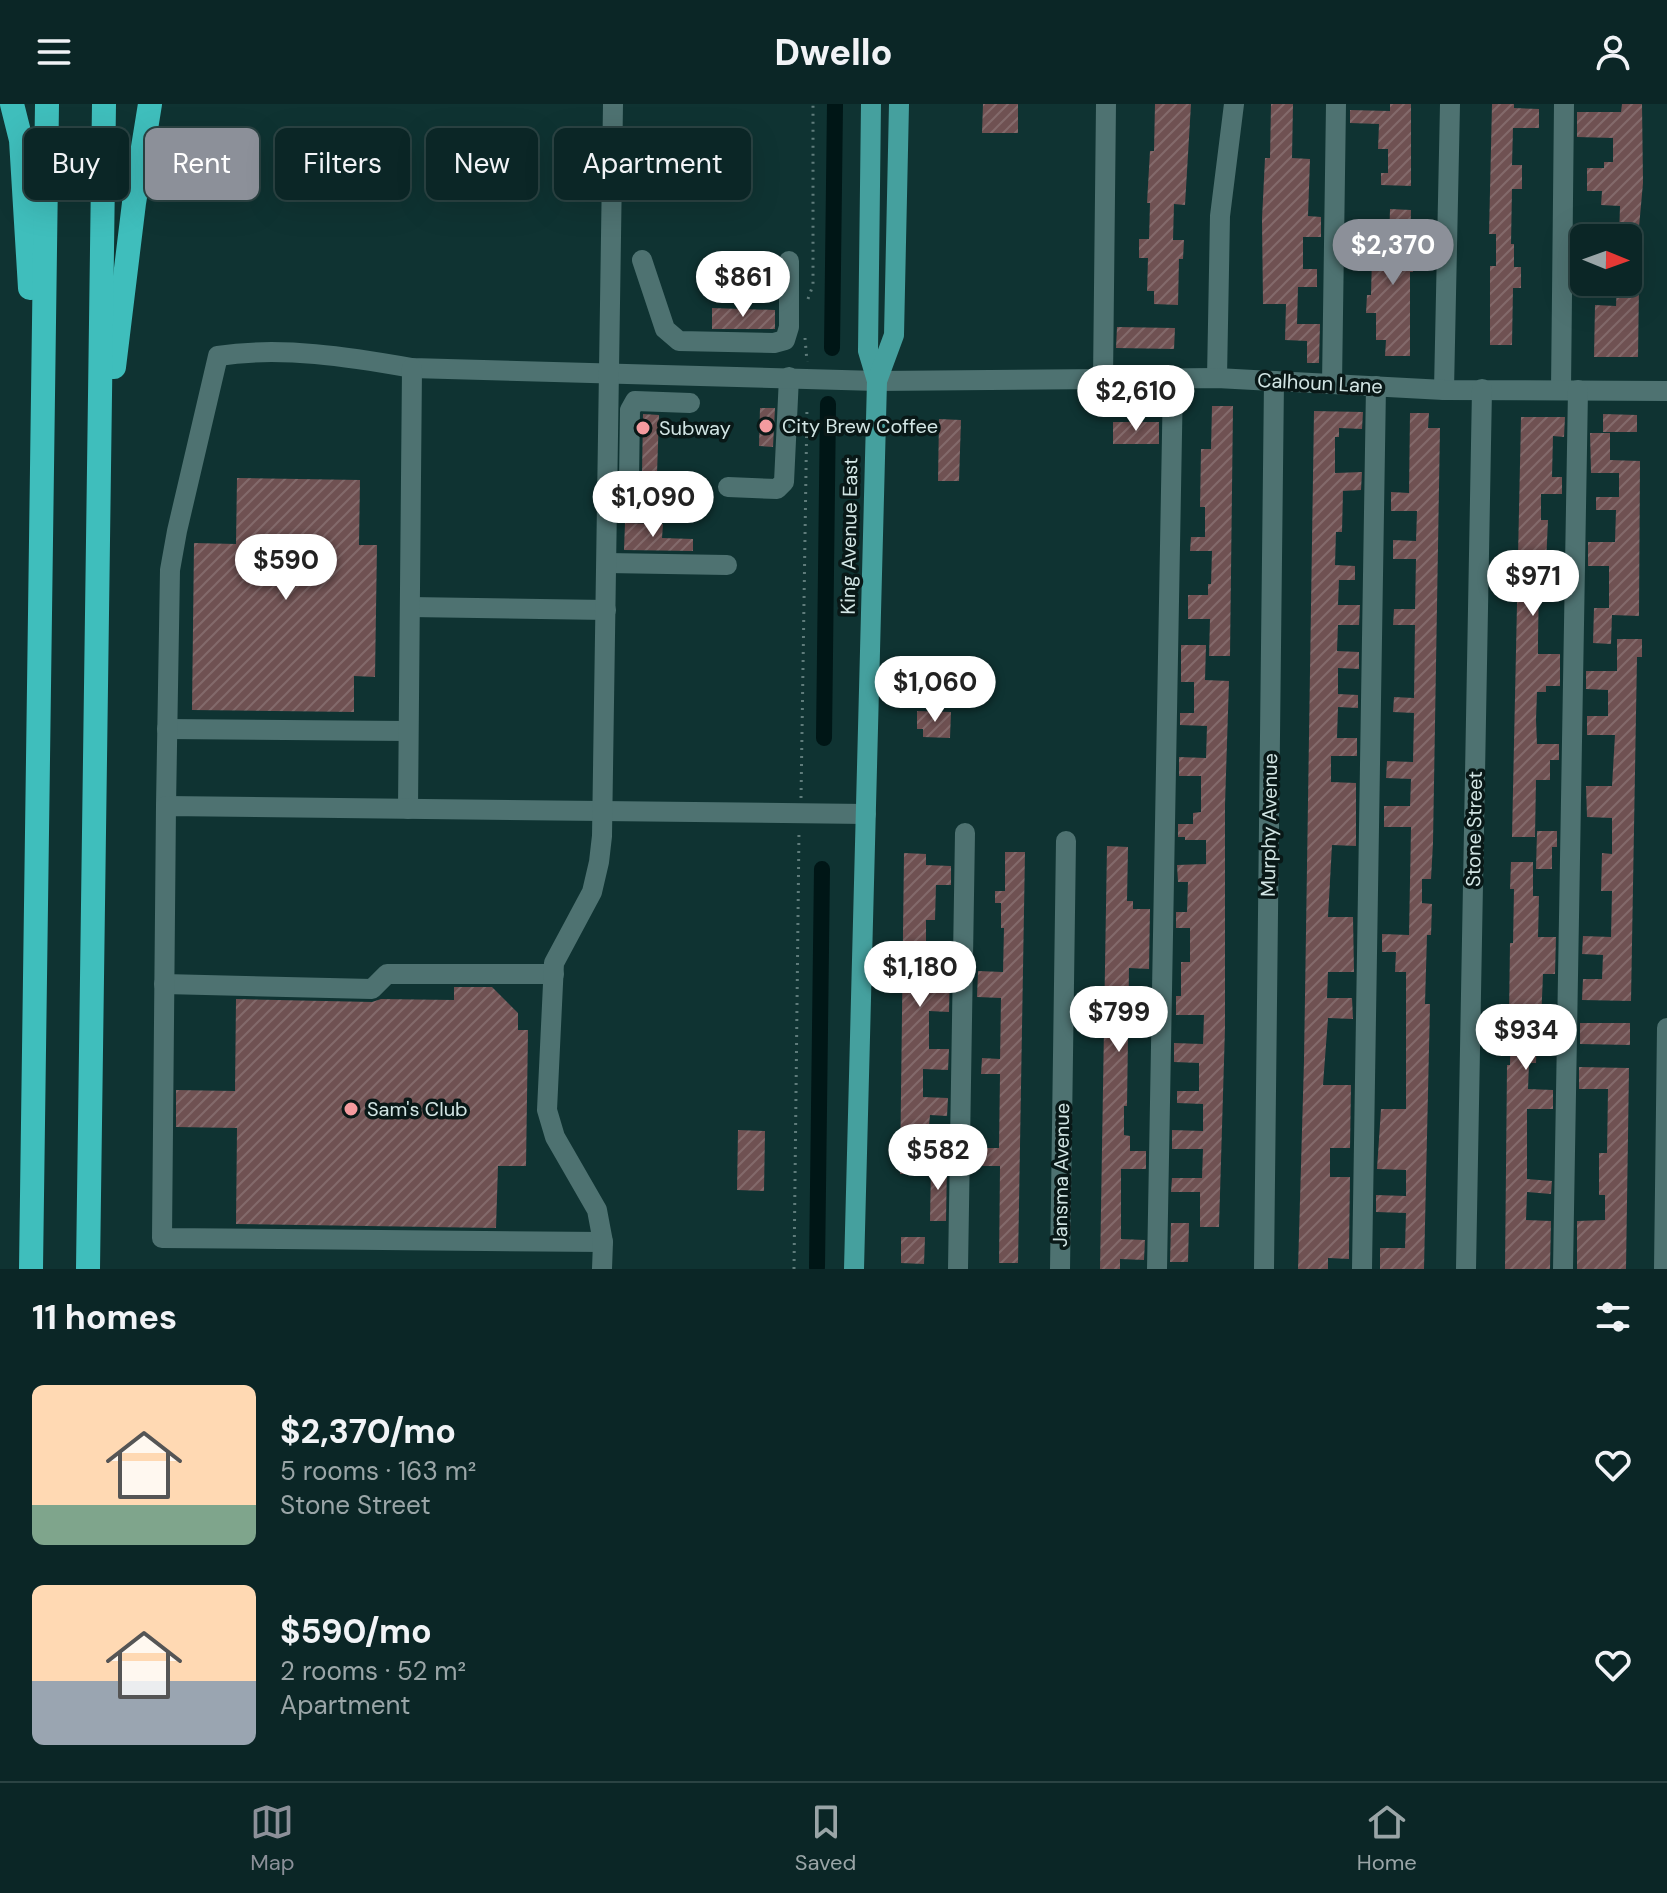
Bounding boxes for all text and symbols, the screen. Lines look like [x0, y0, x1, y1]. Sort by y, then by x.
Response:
text: Dwello [775, 29, 892, 76]
icon: menu [32, 30, 76, 74]
icon: person [1591, 30, 1635, 74]
chip: Buy [24, 128, 129, 200]
chip: Rent [145, 128, 259, 200]
chip: Filters [275, 128, 410, 200]
chip: New [426, 128, 538, 200]
chip: Apartment [554, 128, 751, 200]
pin: $2,370 [1328, 219, 1458, 287]
north arrow [1570, 224, 1642, 296]
map controls [1570, 224, 1642, 296]
text: $2,370 [1351, 228, 1435, 262]
pin: $861 [696, 251, 790, 319]
text: $861 [714, 260, 772, 294]
pin: $2,610 [1071, 365, 1201, 433]
street label: Calhoun Lane [1257, 367, 1383, 399]
text: $2,610 [1095, 374, 1177, 408]
place label: City Brew Coffee [782, 413, 938, 439]
place label: Subway [659, 415, 731, 441]
marker: City Brew Coffee [757, 417, 775, 435]
marker: Subway [634, 419, 652, 437]
street label: King Avenue East [835, 457, 863, 615]
pin: $1,090 [588, 471, 718, 539]
text: $1,090 [611, 480, 695, 514]
pin: $590 [239, 534, 333, 602]
text: $590 [253, 543, 319, 577]
pin: $971 [1486, 550, 1580, 618]
text: $971 [1505, 559, 1561, 593]
pin: $1,060 [870, 656, 1000, 724]
text: $1,060 [893, 665, 977, 699]
street label: Murphy Avenue [1255, 753, 1283, 897]
street label: Stone Street [1460, 771, 1488, 887]
pin: $1,180 [855, 941, 985, 1009]
text: $1,180 [882, 950, 958, 984]
pin: $799 [1072, 986, 1166, 1054]
text: $799 [1088, 995, 1150, 1029]
pin: $934 [1479, 1004, 1573, 1072]
text: $934 [1494, 1013, 1558, 1047]
place label: Sam's Club [367, 1096, 468, 1122]
marker: Sam's Club [342, 1100, 360, 1118]
street label: Jansma Avenue [1047, 1103, 1075, 1247]
pin: $582 [891, 1124, 985, 1192]
text: $582 [906, 1133, 970, 1167]
text: 11 homes [32, 1295, 177, 1340]
icon: filters [1591, 1295, 1635, 1339]
text: $2,370/mo [280, 1409, 456, 1454]
icon: home [96, 1417, 192, 1513]
icon: heart [1591, 1443, 1635, 1487]
text: 5 rooms · 163 m² [280, 1454, 476, 1488]
text: Stone Street [280, 1488, 431, 1522]
text: $590/mo [280, 1609, 432, 1654]
icon: home [96, 1617, 192, 1713]
icon: heart [1591, 1643, 1635, 1687]
text: 2 rooms · 52 m² [280, 1654, 466, 1688]
text: Apartment [280, 1688, 411, 1722]
tab: Map [250, 1800, 294, 1877]
tab: Saved [795, 1800, 856, 1877]
tab: Home [1357, 1800, 1417, 1877]

